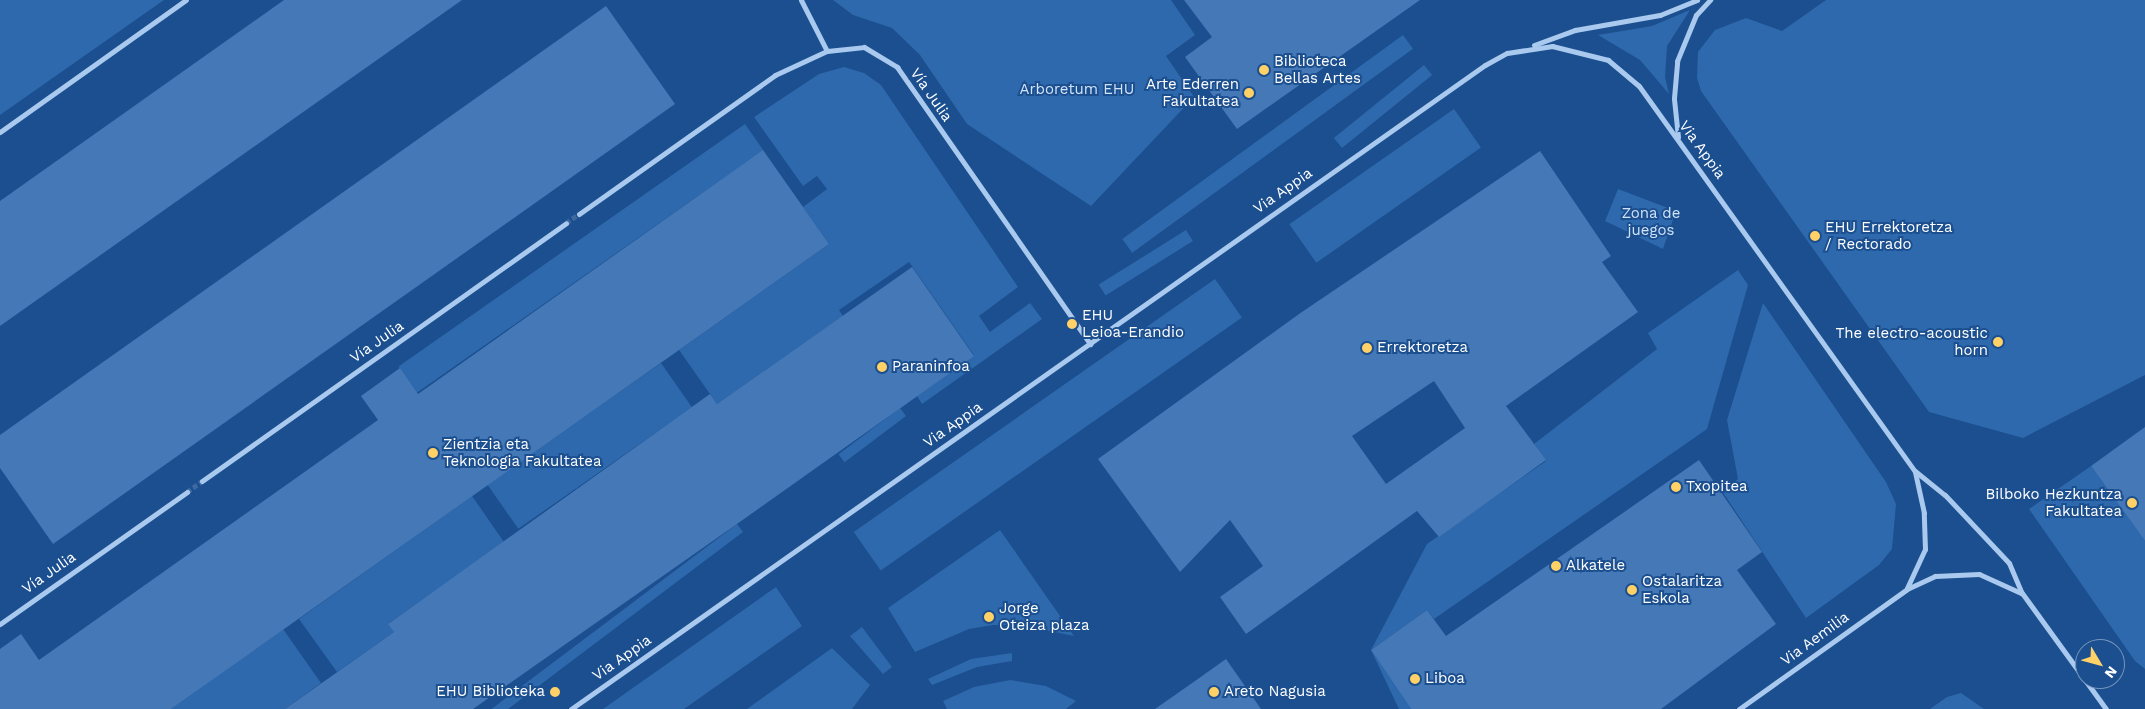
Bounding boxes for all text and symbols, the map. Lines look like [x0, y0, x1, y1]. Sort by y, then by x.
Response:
place label: Biblioteca Bellas Artes [1274, 52, 1362, 87]
street label: Vía Julia [906, 64, 956, 126]
marker: Biblioteca Bellas Artes [1258, 64, 1270, 76]
place label: Arte Ederren Fakultatea [1146, 75, 1239, 110]
park label: Arboretum EHU [1020, 81, 1134, 99]
marker: Arte Ederren Fakultatea [1243, 87, 1255, 99]
street label: Via Appia [1675, 117, 1729, 183]
street label: Via Appia [1250, 164, 1316, 218]
park label: Zona de juegos [1621, 204, 1681, 239]
place label: EHU Errektoretza / Rectorado [1825, 218, 1952, 253]
marker: EHU Errektoretza / Rectorado [1809, 230, 1821, 242]
place label: EHU Leioa-Erandio [1082, 306, 1184, 341]
street label: Vía Julia [346, 317, 408, 367]
marker: EHU Leioa-Erandio [1066, 318, 1078, 330]
place label: The electro-acoustic horn [1835, 324, 1988, 359]
marker: The electro-acoustic horn [1992, 336, 2004, 348]
place label: Errektoretza [1377, 339, 1468, 357]
marker: Errektoretza [1361, 342, 1373, 354]
place label: Paraninfoa [892, 358, 970, 376]
marker: Paraninfoa [876, 361, 888, 373]
street label: Via Appia [920, 398, 986, 452]
place label: Zientzia eta Teknologia Fakultatea [443, 435, 602, 470]
marker: Zientzia eta Teknologia Fakultatea [427, 447, 439, 459]
place label: Txopitea [1686, 478, 1748, 496]
marker: Txopitea [1670, 481, 1682, 493]
place label: Bilboko Hezkuntza Fakultatea [1986, 485, 2122, 520]
marker: Bilboko Hezkuntza Fakultatea [2126, 497, 2138, 509]
street label: Vía Julia [18, 548, 80, 598]
place label: Alkatele [1566, 557, 1625, 575]
marker: Alkatele [1550, 560, 1562, 572]
place label: Ostalaritza Eskola [1642, 572, 1722, 607]
marker: Ostalaritza Eskola [1626, 584, 1638, 596]
place label: Jorge Oteiza plaza [999, 599, 1090, 634]
street label: Via Aemilia [1777, 608, 1853, 670]
marker: Jorge Oteiza plaza [983, 611, 995, 623]
street label: Via Appia [589, 631, 655, 685]
north arrow [2075, 639, 2125, 689]
text: N [2102, 663, 2121, 681]
place label: Liboa [1425, 670, 1465, 688]
marker: Liboa [1409, 673, 1421, 685]
place label: EHU Biblioteka [436, 683, 545, 701]
place label: Areto Nagusia [1224, 683, 1326, 701]
marker: EHU Biblioteka [549, 686, 561, 698]
marker: Areto Nagusia [1208, 686, 1220, 698]

